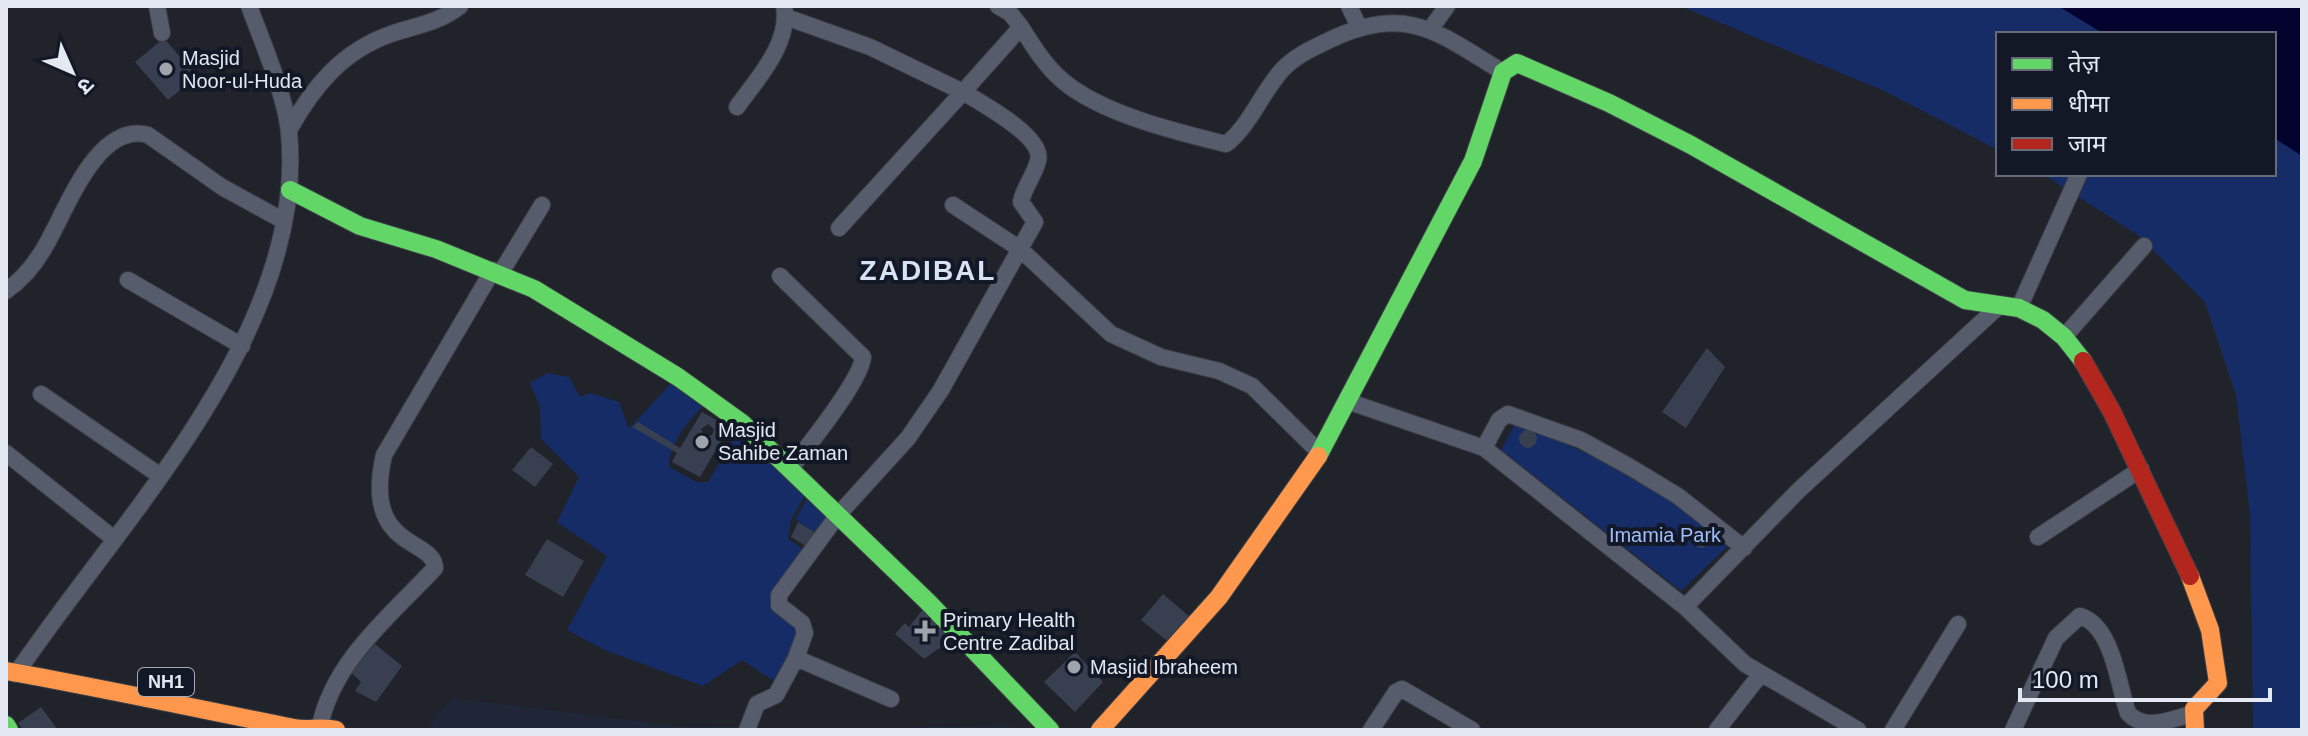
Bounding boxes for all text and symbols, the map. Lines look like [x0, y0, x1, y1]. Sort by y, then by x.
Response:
north arrow [32, 32, 112, 112]
legend [1996, 32, 2276, 176]
place label: Masjid Noor-ul-Huda [182, 47, 303, 92]
text: तेज़ [2068, 50, 2101, 77]
marker: Masjid Noor-ul-Huda [157, 60, 175, 78]
text: उ [72, 72, 99, 100]
text: धीमा [2068, 90, 2110, 117]
text: जाम [2068, 130, 2107, 157]
district label: ZADIBAL [860, 255, 996, 286]
place label: Masjid Sahibe Zaman [718, 419, 848, 464]
marker: Masjid Sahibe Zaman [693, 433, 711, 451]
park label: Imamia Park [1609, 524, 1722, 546]
place label: Primary Health Centre Zadibal [943, 609, 1075, 654]
marker: Primary Health Centre Zadibal [914, 620, 936, 642]
scale bar [2020, 652, 2270, 702]
place label: Masjid Ibraheem [1090, 656, 1238, 678]
marker: Masjid Ibraheem [1065, 658, 1083, 676]
text: 100 m [2032, 666, 2099, 693]
road number: NH1 [138, 668, 194, 696]

